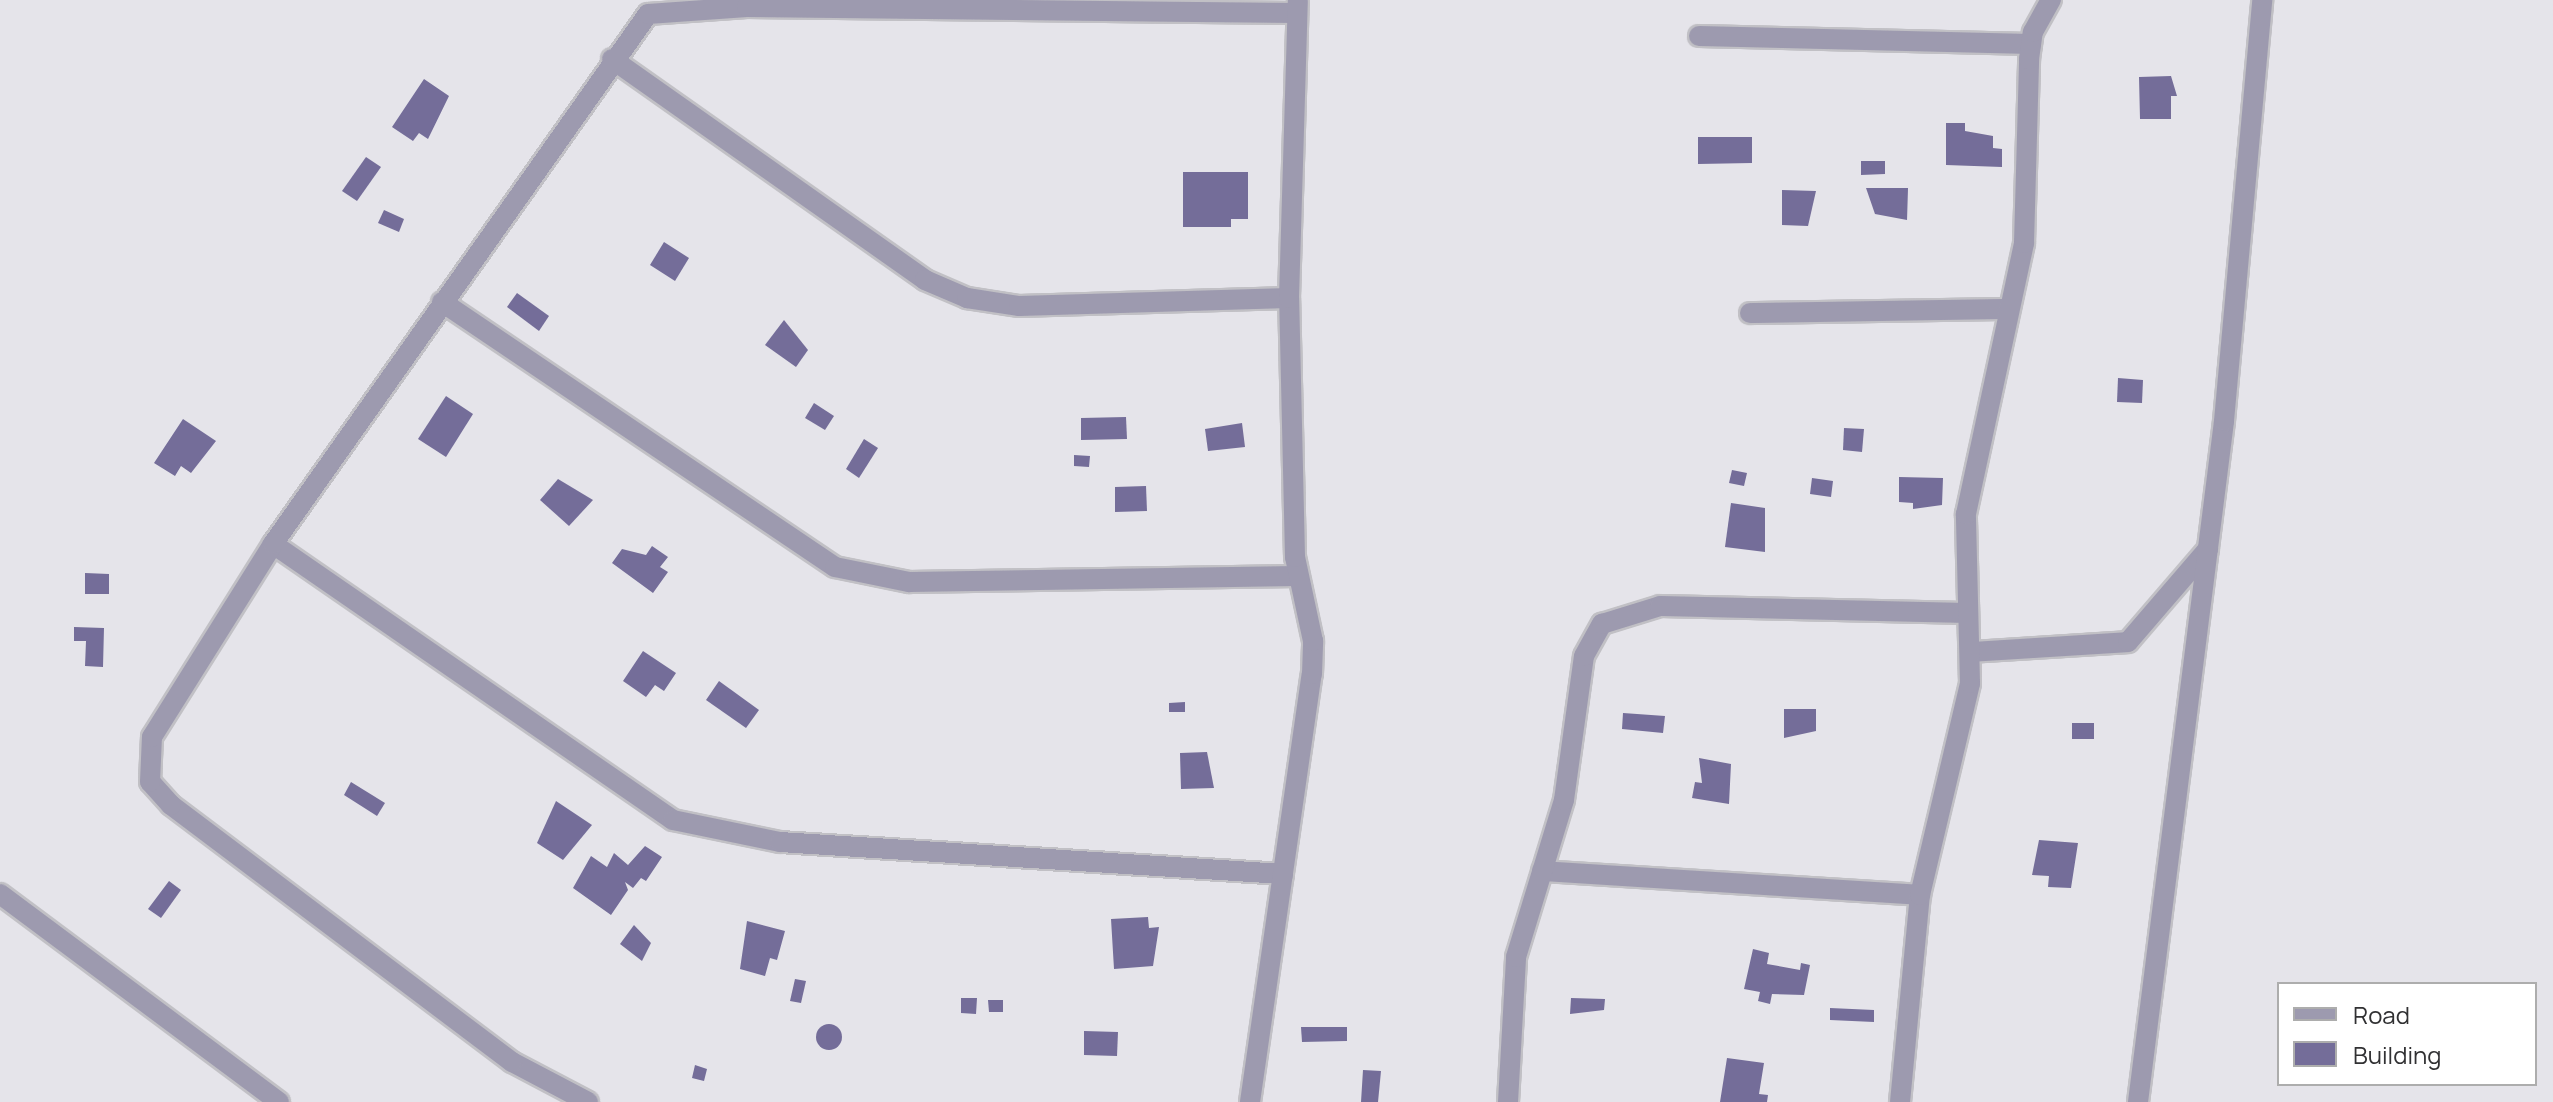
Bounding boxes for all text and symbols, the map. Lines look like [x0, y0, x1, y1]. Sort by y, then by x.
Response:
legend [2277, 982, 2537, 1086]
text: Road [2353, 998, 2410, 1031]
text: Building [2353, 1038, 2441, 1071]

